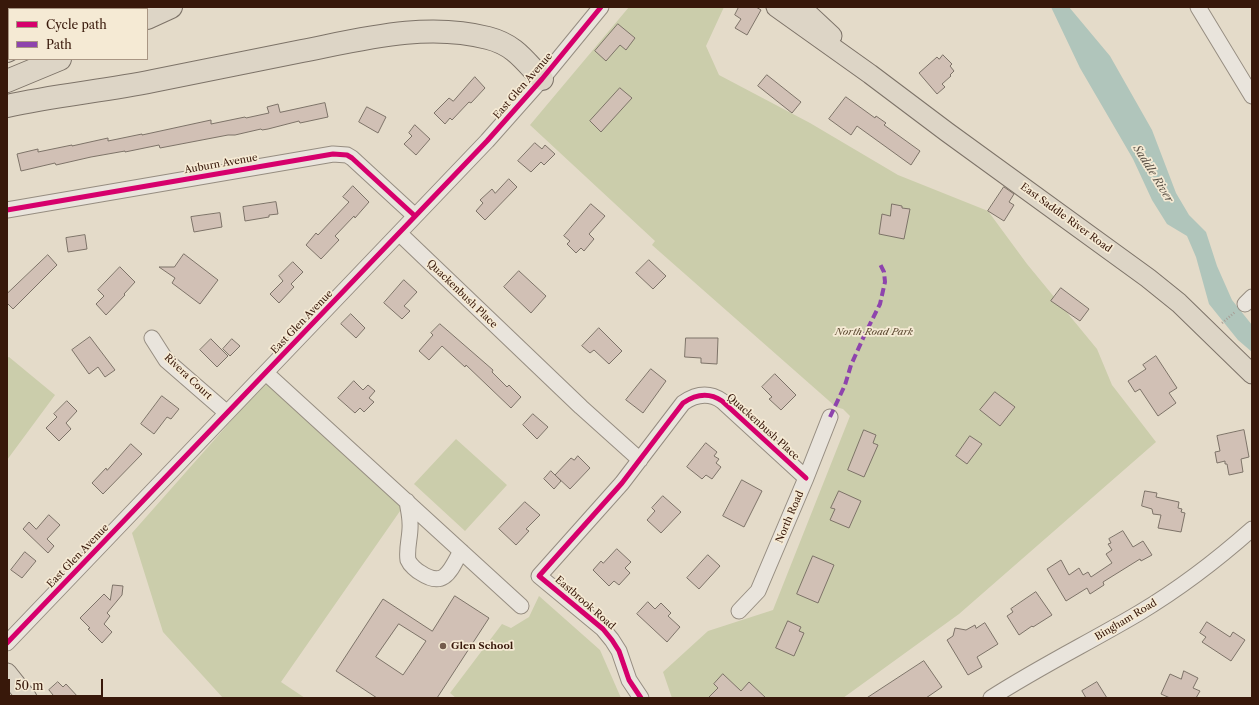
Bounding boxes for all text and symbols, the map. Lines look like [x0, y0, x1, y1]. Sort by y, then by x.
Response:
legend [8, 8, 148, 60]
text: Cycle path [46, 17, 107, 32]
text: Path [46, 37, 72, 52]
street label: East Glen Avenue [491, 50, 555, 122]
water label: Saddle River [1130, 143, 1176, 205]
street label: Auburn Avenue [183, 152, 259, 176]
street label: East Saddle River Road [1018, 181, 1114, 255]
street label: Quackenbush Place [424, 257, 500, 331]
street label: East Glen Avenue [269, 288, 335, 356]
park label: North Road Park [835, 326, 913, 338]
street label: Rivera Court [162, 352, 214, 402]
street label: Quackenbush Place [724, 391, 802, 463]
street label: North Road [774, 489, 806, 545]
street label: East Glen Avenue [45, 522, 111, 590]
street label: Eastbrook Road [553, 574, 617, 632]
street label: Bingham Road [1093, 597, 1159, 643]
place label: Glen School [451, 640, 513, 652]
marker: Glen School [438, 641, 448, 651]
scale bar [10, 671, 105, 697]
text: 50 m [15, 678, 44, 693]

